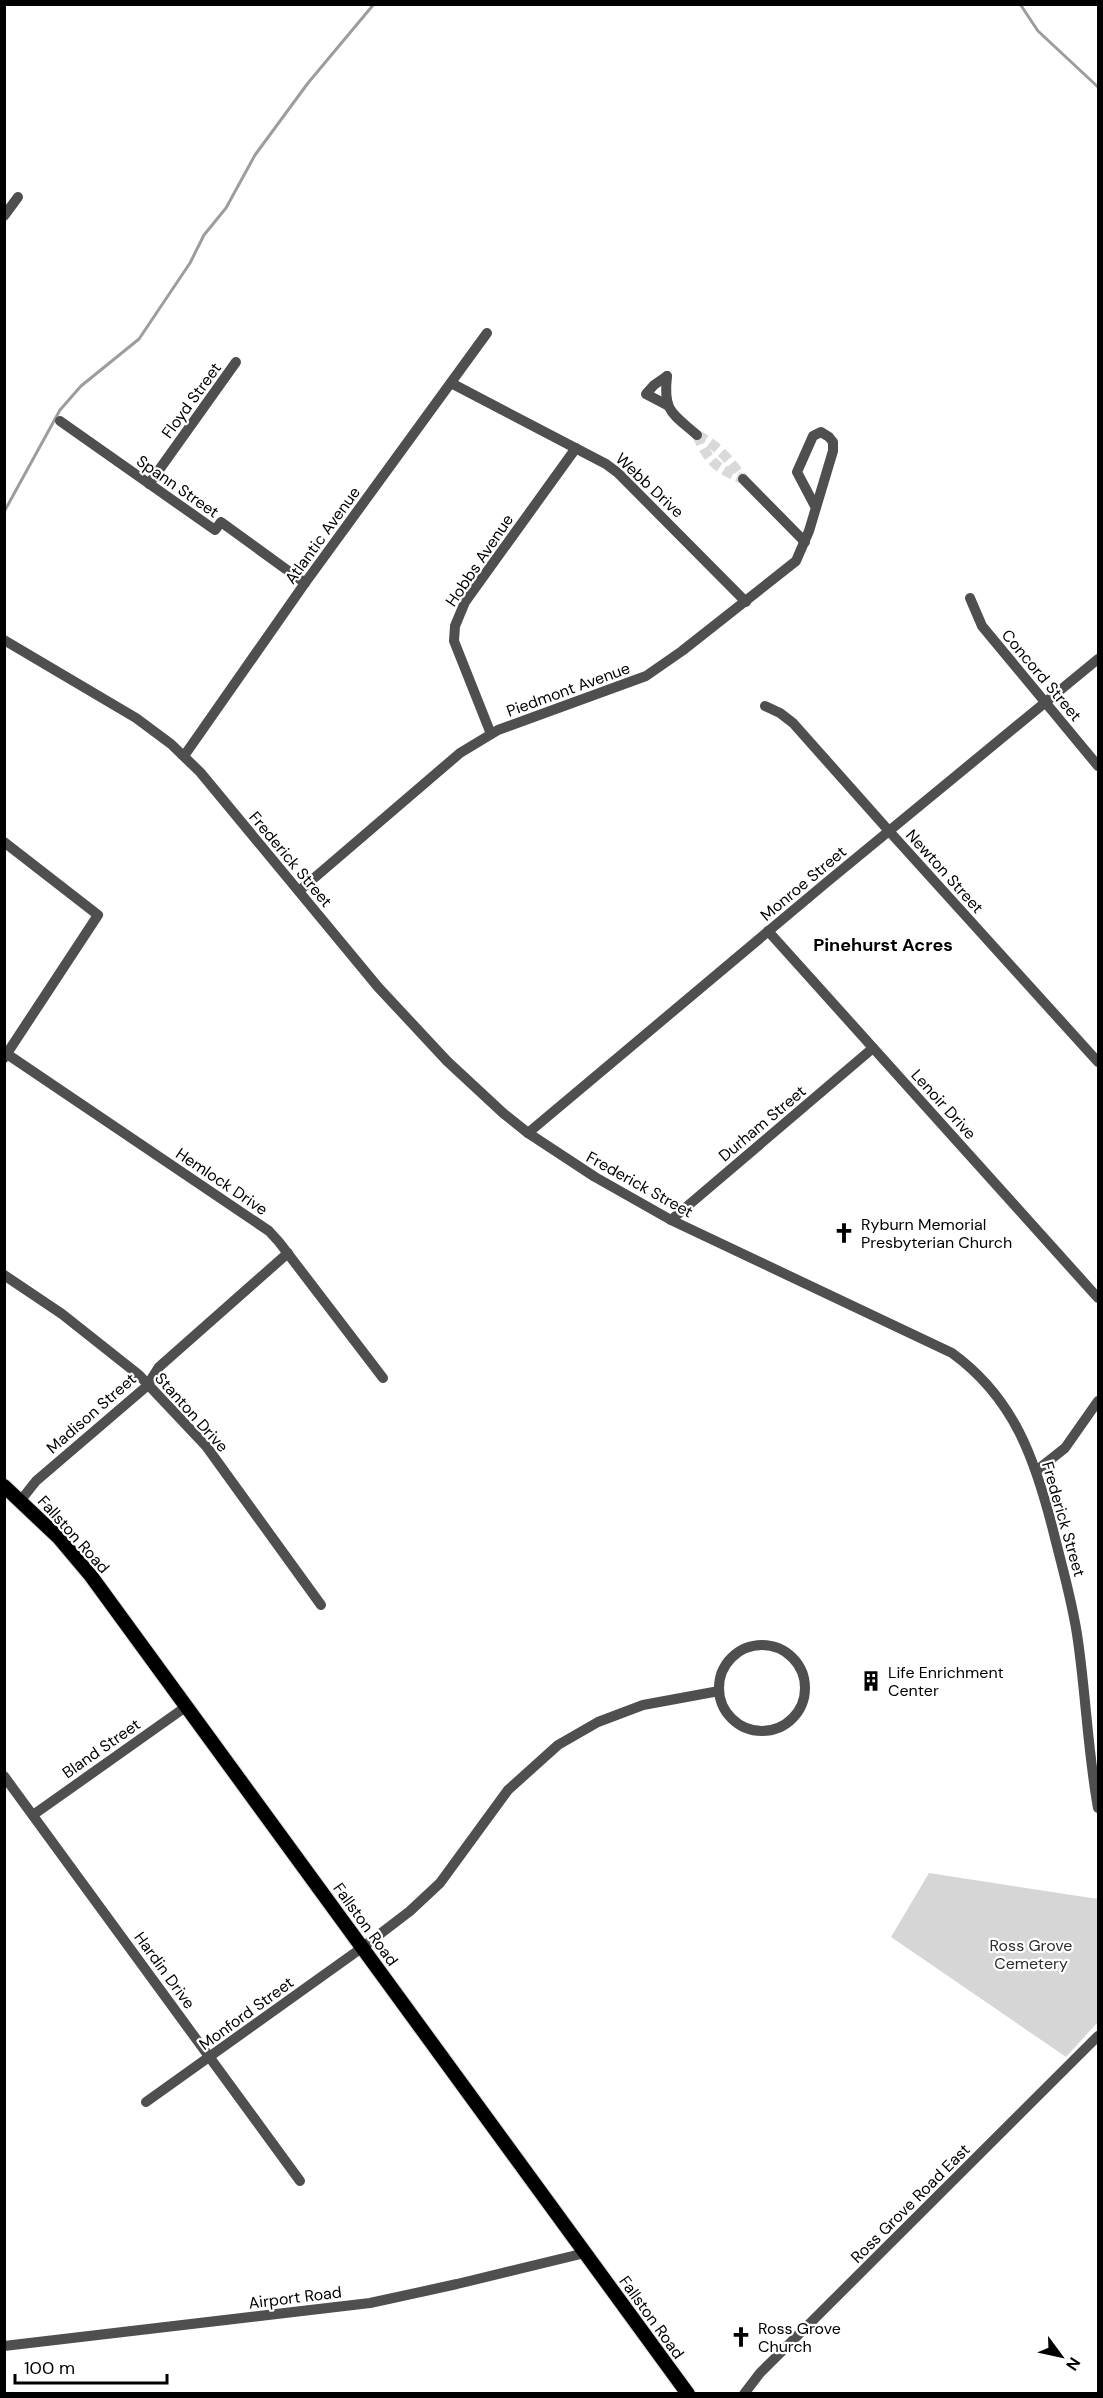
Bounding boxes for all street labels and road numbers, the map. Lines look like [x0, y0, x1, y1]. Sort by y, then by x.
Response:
street label: Floyd Street [157, 358, 226, 442]
street label: Webb Drive [611, 448, 688, 522]
street label: Spann Street [132, 450, 223, 523]
street label: Atlantic Avenue [280, 482, 365, 588]
street label: Hobbs Avenue [441, 510, 518, 611]
street label: Concord Street [997, 625, 1086, 726]
street label: Piedmont Avenue [503, 657, 633, 722]
street label: Frederick Street [244, 807, 337, 912]
street label: Newton Street [901, 825, 988, 918]
street label: Monroe Street [756, 841, 851, 925]
street label: Lenoir Drive [906, 1065, 981, 1144]
street label: Durham Street [714, 1081, 810, 1166]
street label: Hemlock Drive [172, 1143, 272, 1220]
street label: Frederick Street [583, 1146, 697, 1222]
street label: Stanton Drive [150, 1368, 233, 1457]
street label: Madison Street [42, 1369, 141, 1458]
street label: Frederick Street [1037, 1459, 1090, 1579]
street label: Fallston Road [33, 1491, 114, 1578]
street label: Bland Street [58, 1714, 144, 1783]
street label: Fallston Road [328, 1879, 403, 1970]
street label: Hardin Drive [130, 1928, 200, 2013]
street label: Monford Street [195, 1972, 298, 2055]
street label: Ross Grove Road East [846, 2139, 974, 2267]
street label: Fallston Road [614, 2272, 689, 2363]
street label: Airport Road [247, 2281, 343, 2314]

